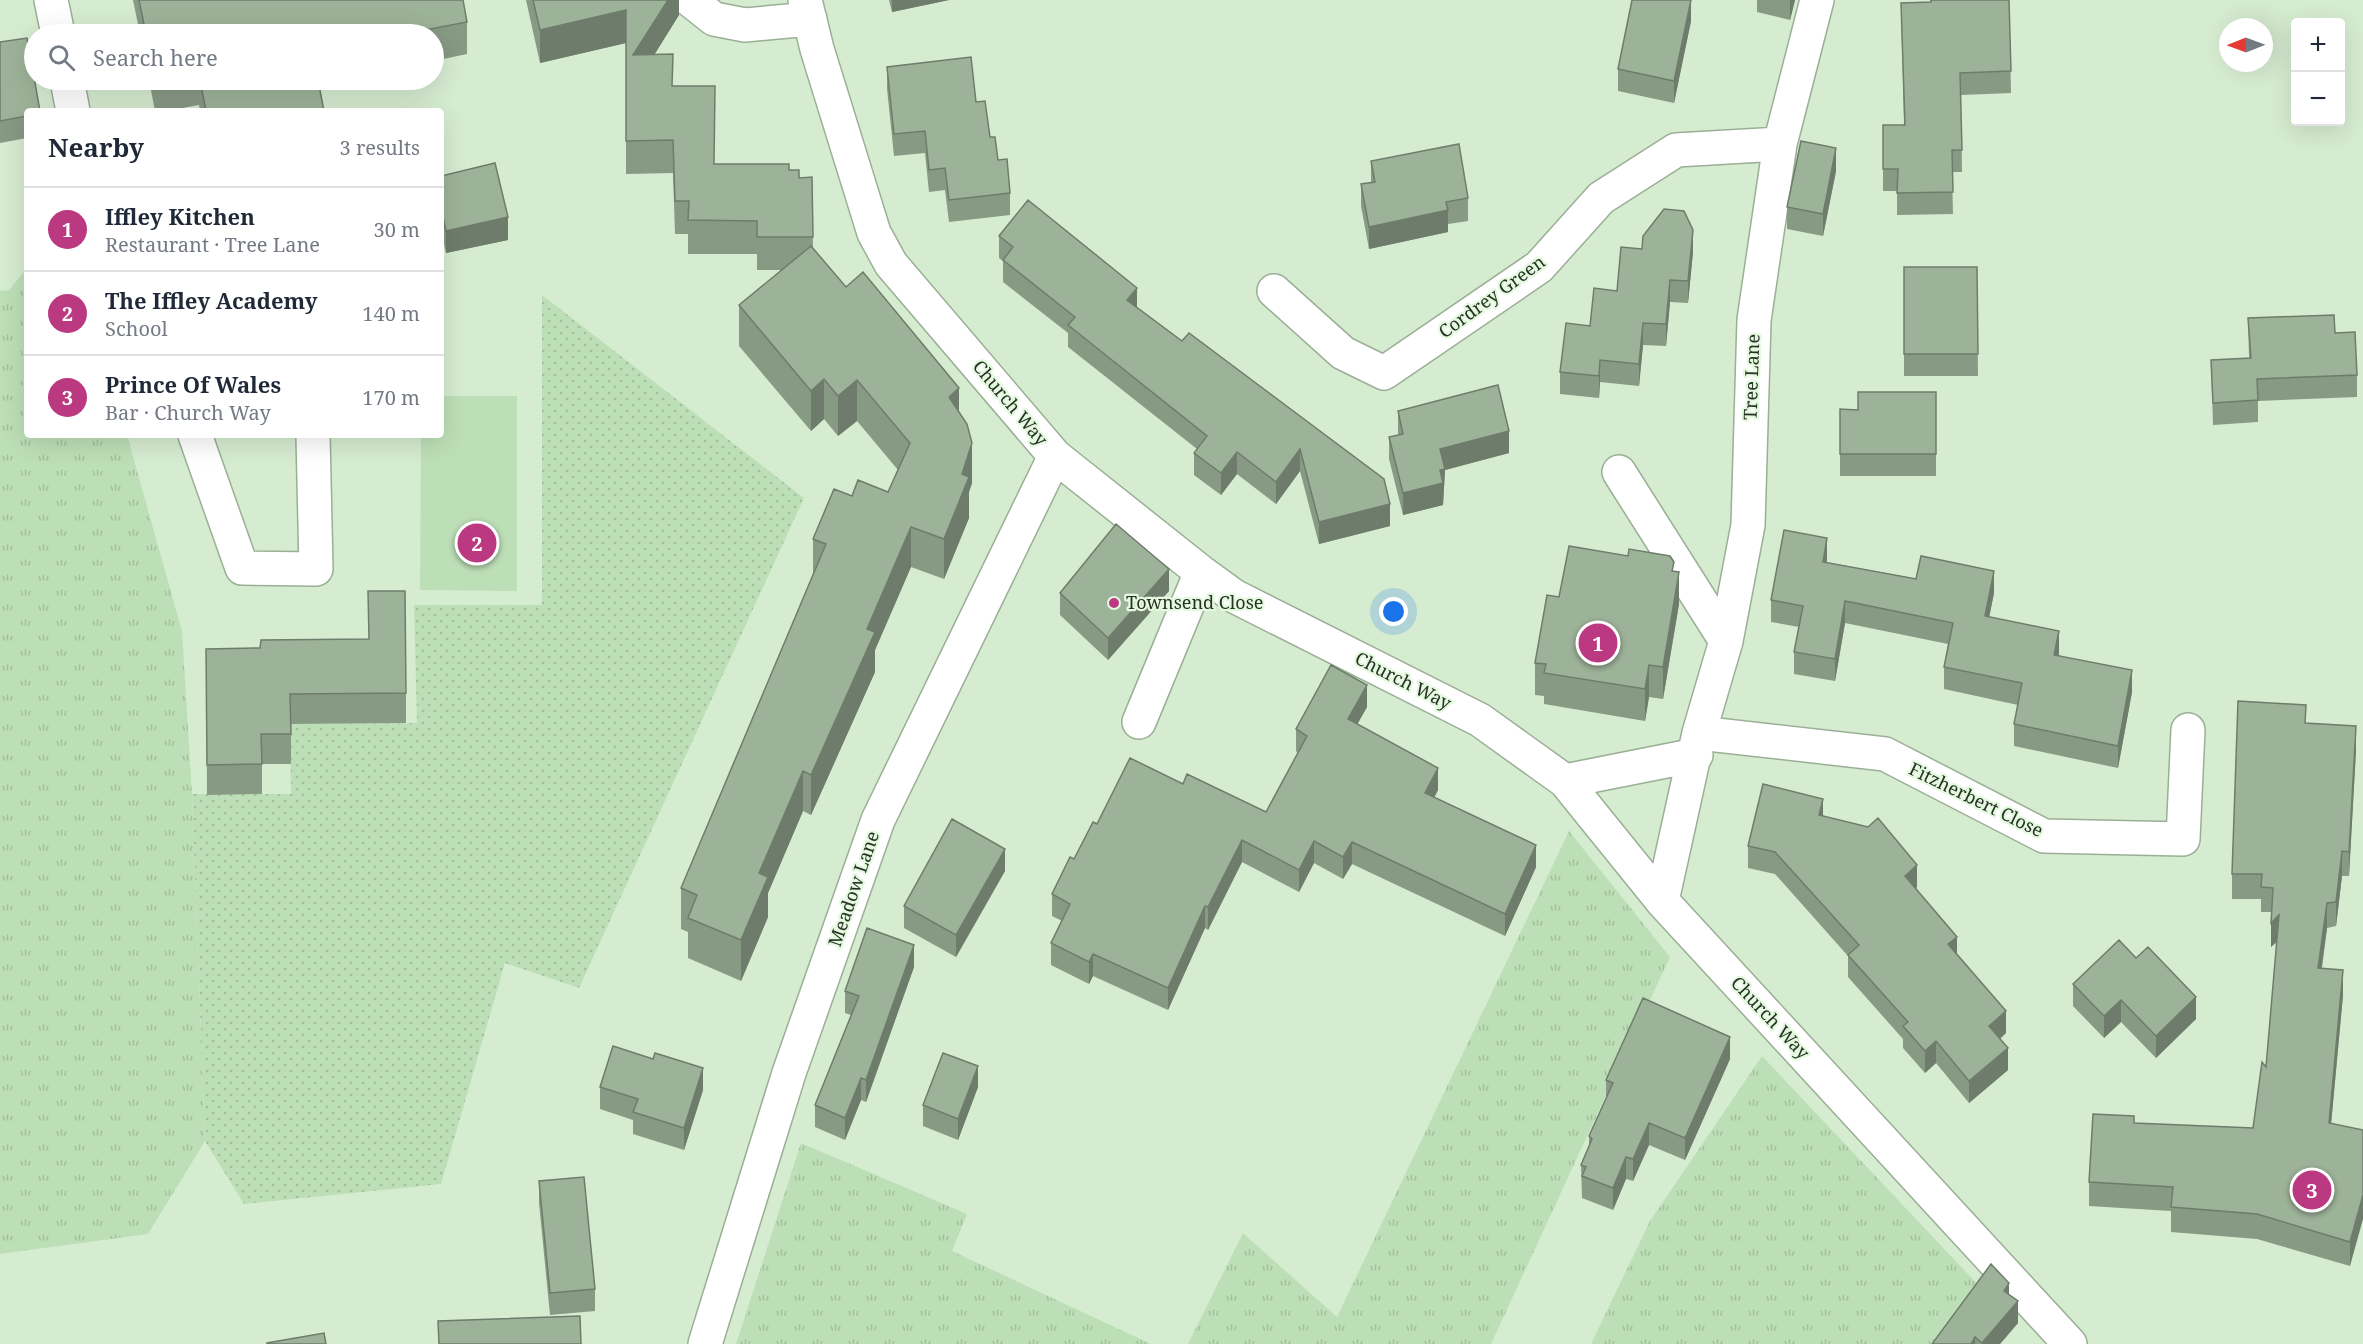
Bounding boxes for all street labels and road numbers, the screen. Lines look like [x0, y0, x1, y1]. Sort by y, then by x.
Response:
street label: Cordrey Green [1433, 249, 1550, 343]
street label: Tree Lane [1738, 334, 1764, 420]
street label: Church Way [968, 354, 1054, 451]
street label: Church Way [1351, 646, 1456, 715]
street label: Fitzherbert Close [1905, 756, 2047, 842]
street label: Meadow Lane [822, 828, 884, 950]
street label: Church Way [1726, 971, 1816, 1064]

